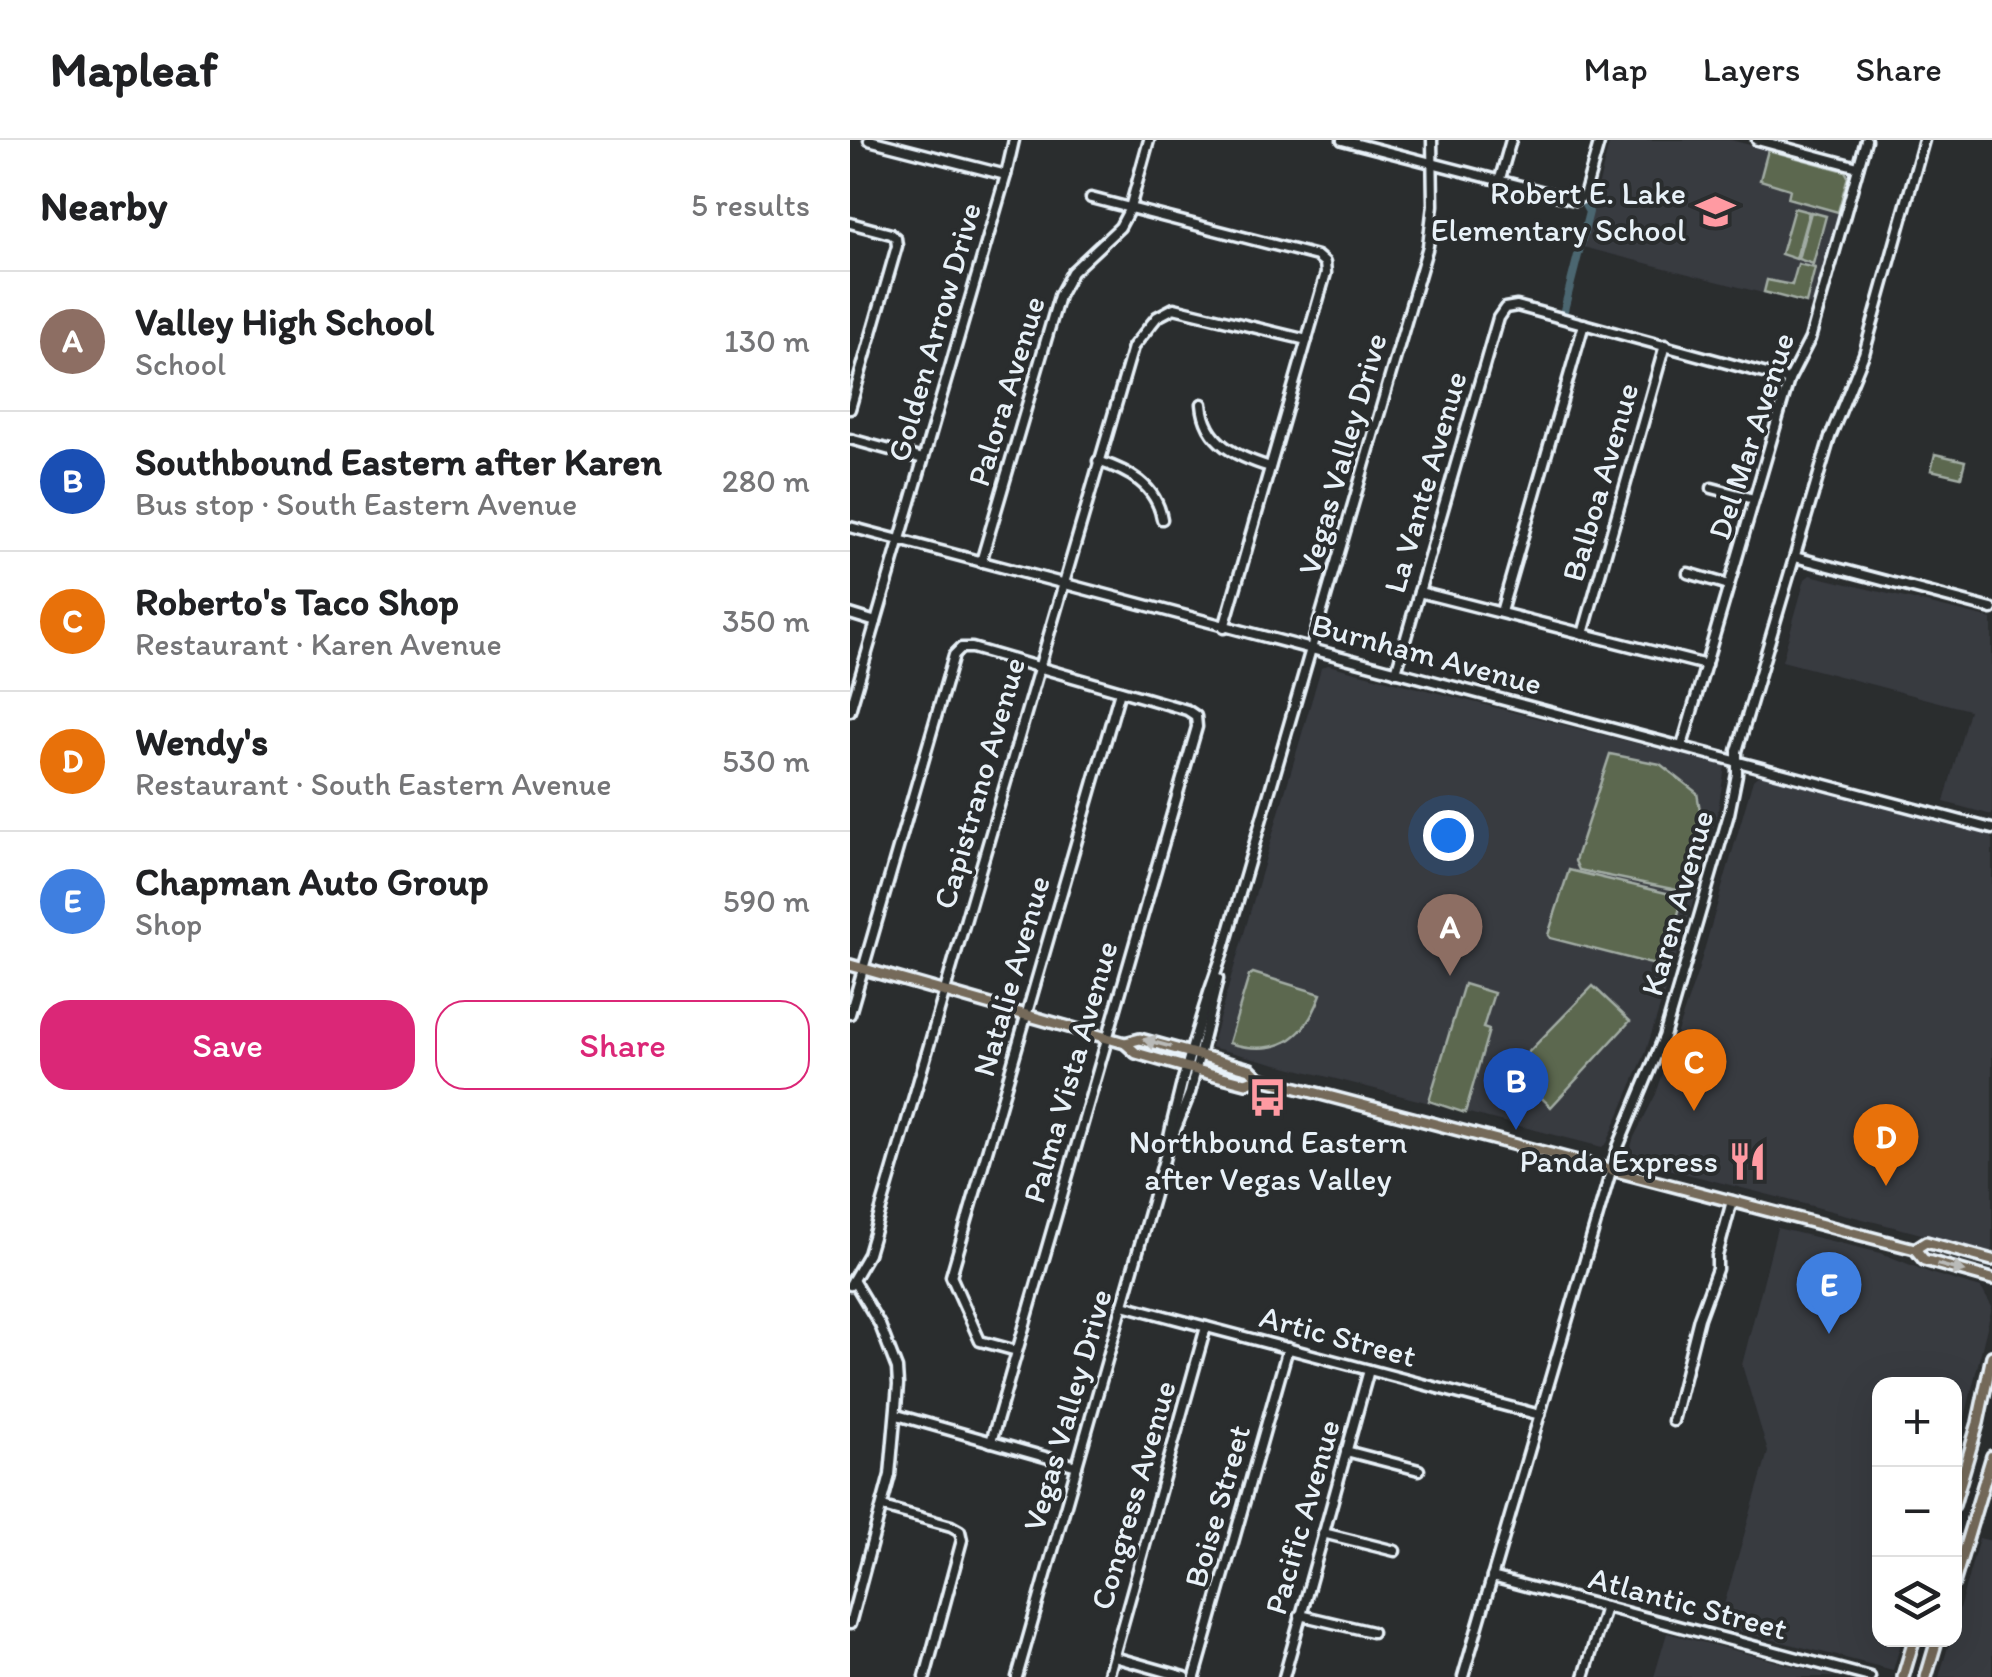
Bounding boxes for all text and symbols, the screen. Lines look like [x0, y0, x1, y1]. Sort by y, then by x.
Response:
text: Mapleaf [50, 40, 218, 98]
text: Map [1584, 48, 1648, 90]
text: Layers [1703, 48, 1800, 90]
text: Share [1855, 48, 1942, 90]
place label: Robert E. Lake Elementary School [1431, 174, 1686, 249]
text: Nearby [40, 180, 167, 231]
text: 5 results [691, 186, 810, 224]
school or university icon: Robert E. Lake Elementary School [1695, 190, 1737, 232]
street label: Golden Arrow Drive [879, 198, 989, 466]
street label: Palora Avenue [959, 291, 1053, 491]
text: Valley High School [135, 299, 434, 345]
text: A [62, 322, 83, 360]
text: 130 m [724, 322, 810, 360]
street label: Del Mar Avenue [1700, 328, 1802, 544]
street label: Vegas Valley Drive [1289, 329, 1395, 579]
text: School [135, 345, 226, 383]
street label: La Vante Avenue [1375, 367, 1475, 597]
street label: Balboa Avenue [1554, 378, 1646, 586]
text: Southbound Eastern after Karen [135, 439, 662, 485]
text: B [62, 462, 83, 500]
text: 280 m [722, 462, 810, 500]
text: Bus stop · South Eastern Avenue [135, 485, 577, 523]
text: Roberto's Taco Shop [135, 579, 459, 625]
text: C [62, 602, 83, 640]
text: 350 m [722, 602, 810, 640]
street label: Burnham Avenue [1308, 605, 1546, 703]
text: Restaurant · Karen Avenue [135, 625, 502, 663]
street label: Capistrano Avenue [925, 653, 1033, 913]
text: Wendy's [135, 719, 268, 765]
text: D [62, 742, 83, 780]
text: 530 m [722, 742, 810, 780]
text: Restaurant · South Eastern Avenue [135, 765, 612, 803]
street label: Karen Avenue [1632, 806, 1722, 1000]
your location [1423, 810, 1474, 861]
text: Chapman Auto Group [135, 859, 489, 905]
street label: Natalie Avenue [964, 871, 1058, 1081]
text: E [64, 882, 81, 920]
text: 590 m [723, 882, 810, 920]
pin: A [1418, 894, 1482, 976]
text: Shop [135, 905, 202, 943]
street label: Palma Vista Avenue [1014, 937, 1126, 1207]
button: Save [40, 1000, 415, 1090]
button: Share [435, 1000, 810, 1090]
pin: C [1662, 1028, 1726, 1111]
one-way arrow [1141, 1035, 1172, 1051]
pin: B [1484, 1048, 1548, 1130]
bus stop icon: Northbound Eastern after Vegas Valley [1247, 1076, 1289, 1118]
pin: D [1854, 1104, 1918, 1186]
place label: Northbound Eastern after Vegas Valley [1129, 1123, 1407, 1198]
restaurant icon: Panda Express [1727, 1140, 1769, 1182]
place label: Panda Express [1519, 1142, 1718, 1180]
pin: E [1796, 1252, 1862, 1334]
one-way arrow [1936, 1260, 1967, 1276]
street label: Vegas Valley Drive [1014, 1285, 1120, 1535]
street label: Artic Street [1256, 1297, 1420, 1375]
street label: Congress Avenue [1082, 1376, 1184, 1614]
map controls [1872, 1377, 1962, 1647]
button: + [1872, 1377, 1962, 1467]
street label: Pacific Avenue [1256, 1415, 1348, 1619]
street label: Boise Street [1176, 1420, 1258, 1592]
button: − [1872, 1467, 1962, 1557]
button: layers [1872, 1557, 1962, 1647]
street label: Atlantic Street [1585, 1558, 1791, 1648]

